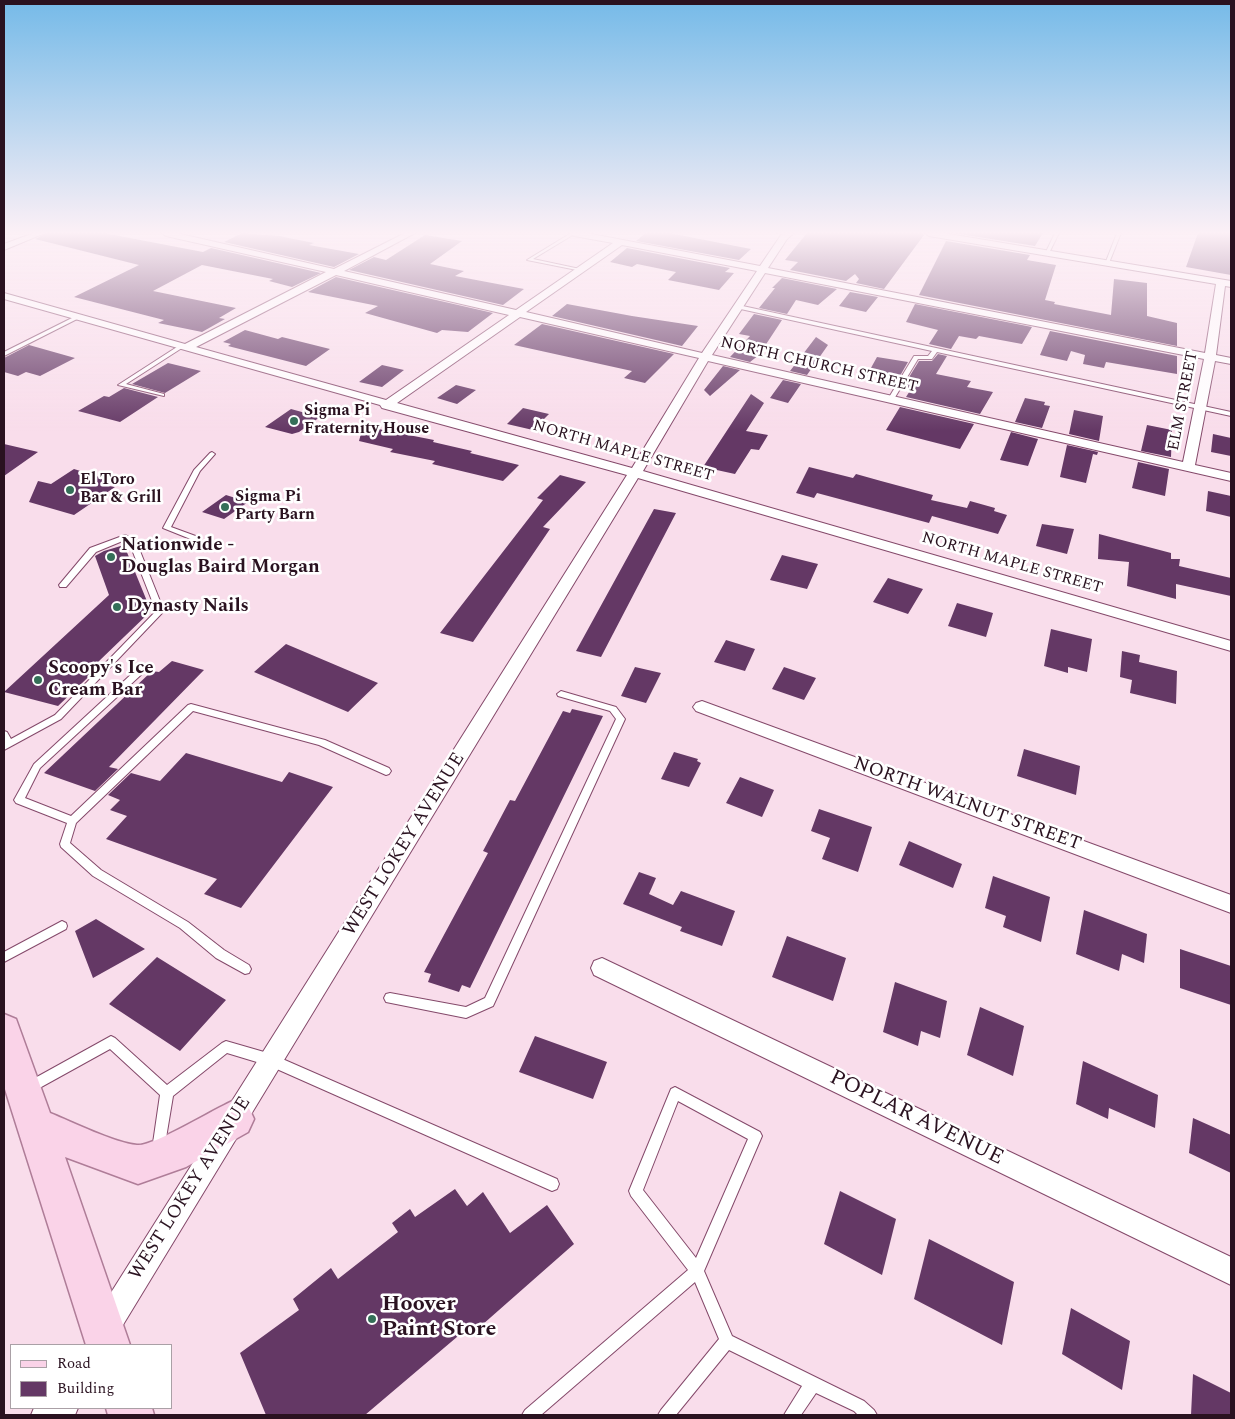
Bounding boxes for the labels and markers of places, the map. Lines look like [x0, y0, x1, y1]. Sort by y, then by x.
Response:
place label: Sigma Pi Fraternity House [304, 402, 429, 440]
marker: Sigma Pi Fraternity House [288, 415, 300, 427]
place label: El Toro Bar & Grill [80, 471, 161, 509]
marker: El Toro Bar & Grill [64, 484, 76, 496]
place label: Sigma Pi Party Barn [235, 488, 315, 526]
marker: Sigma Pi Party Barn [219, 501, 231, 513]
place label: Nationwide - Douglas Baird Morgan [121, 535, 320, 579]
marker: Nationwide - Douglas Baird Morgan [105, 551, 117, 563]
place label: Dynasty Nails [127, 596, 249, 618]
marker: Dynasty Nails [111, 601, 123, 613]
place label: Scoopy's Ice Cream Bar [48, 658, 154, 702]
marker: Scoopy's Ice Cream Bar [32, 674, 44, 686]
place label: Hoover Paint Store [382, 1293, 496, 1344]
marker: Hoover Paint Store [366, 1313, 378, 1325]

